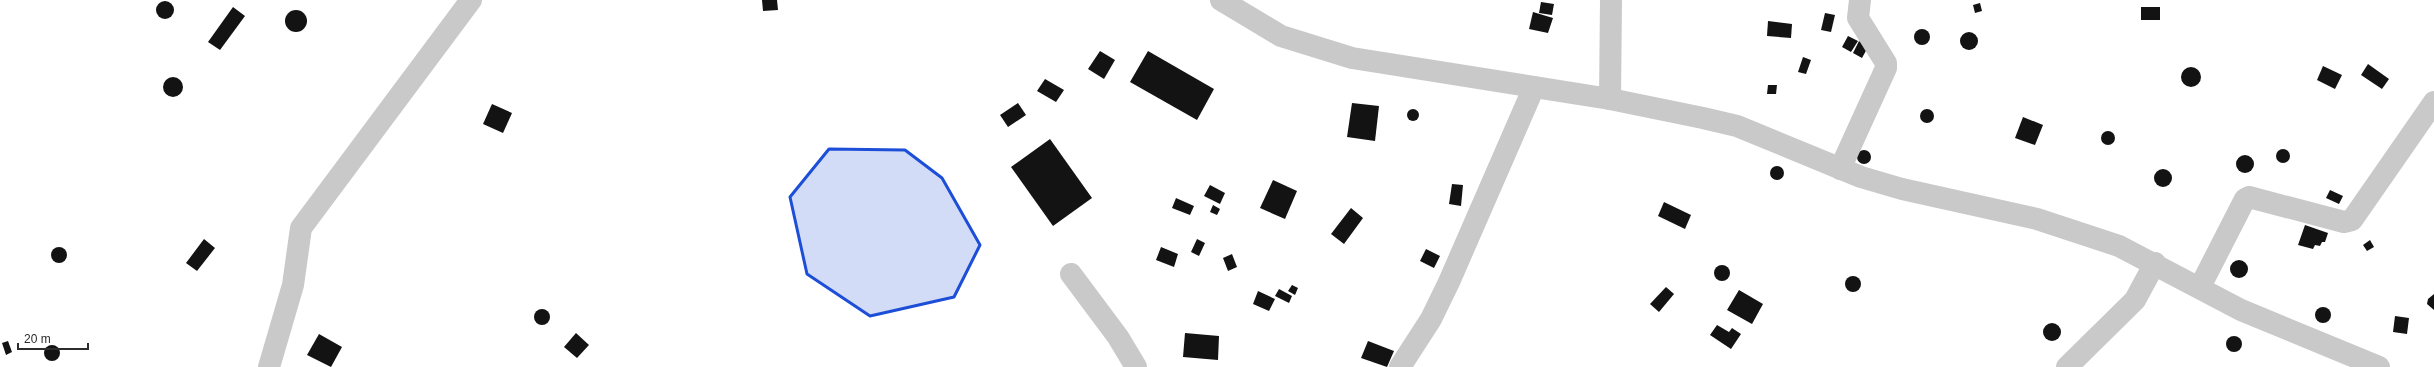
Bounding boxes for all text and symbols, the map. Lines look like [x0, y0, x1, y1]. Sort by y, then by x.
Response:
scale bar [18, 325, 88, 351]
text: 20 m [24, 332, 51, 346]

